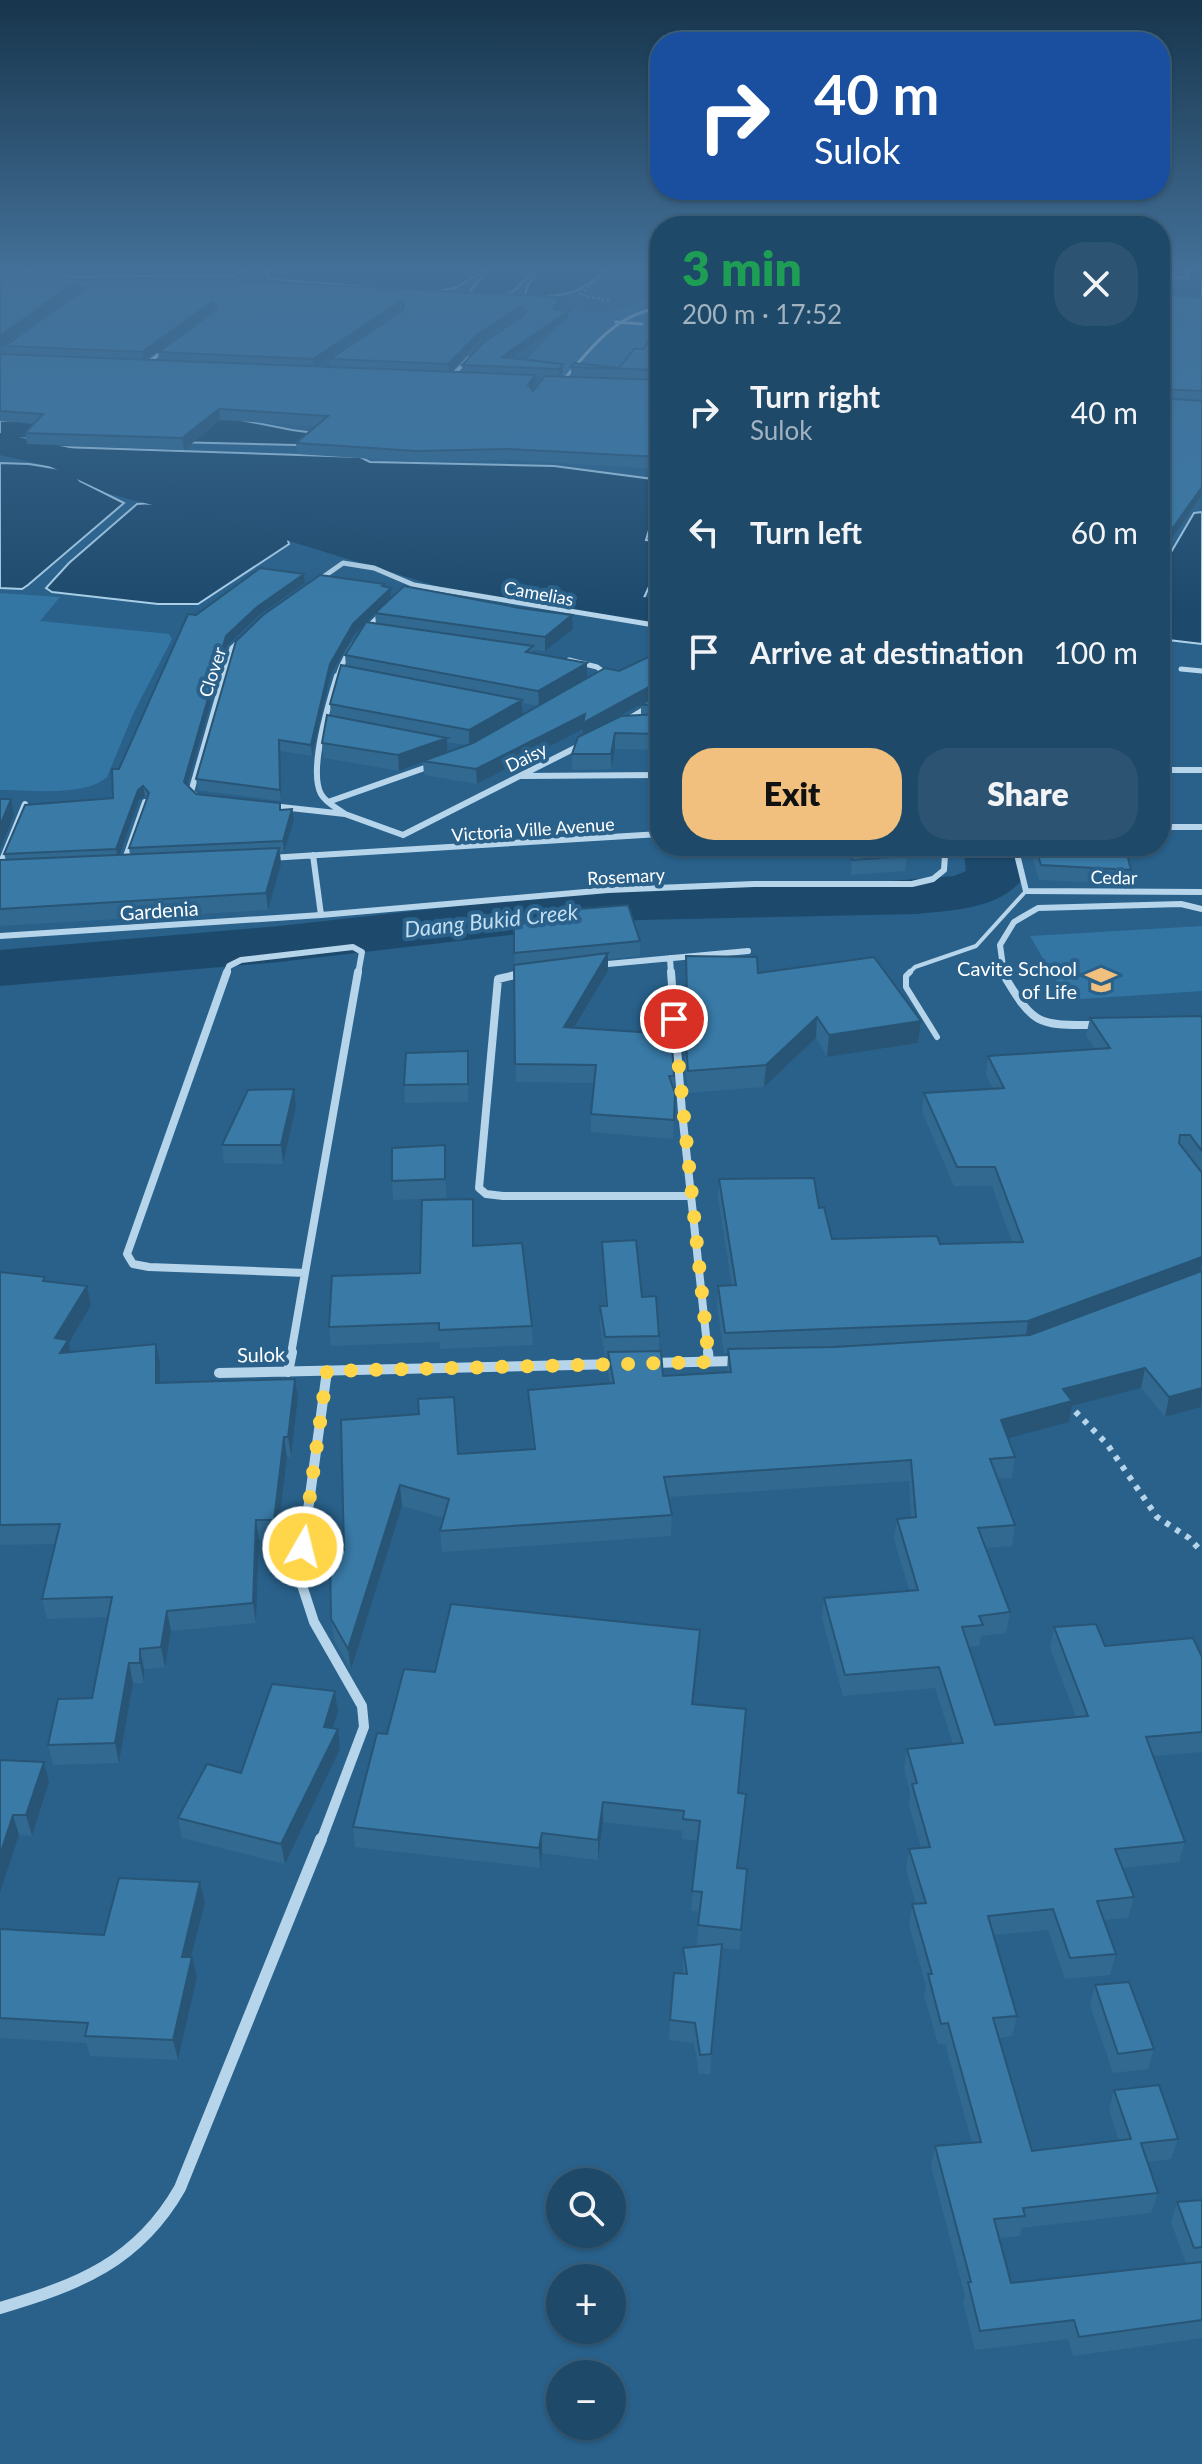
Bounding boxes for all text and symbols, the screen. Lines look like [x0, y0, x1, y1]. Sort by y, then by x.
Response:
text: 40 m [814, 60, 939, 127]
icon: right [682, 64, 786, 168]
text: Sulok [814, 128, 900, 172]
text: 3 min [682, 239, 802, 296]
button: close [1054, 242, 1138, 326]
text: 200 m · 17:52 [682, 298, 842, 330]
text: Turn right [750, 378, 880, 414]
icon: right [682, 390, 726, 434]
text: 40 m [1071, 394, 1138, 430]
text: Sulok [750, 414, 812, 446]
icon: left [682, 510, 726, 554]
text: Turn left [750, 514, 862, 550]
text: 60 m [1071, 514, 1138, 550]
street label: Camelias [502, 576, 576, 610]
icon: arrive [682, 630, 726, 674]
text: Arrive at destination [750, 634, 1024, 670]
text: 100 m [1053, 634, 1138, 670]
street label: Clover [194, 644, 231, 700]
street label: Daisy [502, 737, 551, 776]
button: Exit [682, 748, 902, 840]
button: Share [918, 748, 1138, 840]
street label: Victoria Ville Avenue [451, 812, 615, 846]
street label: Rosemary [587, 863, 666, 889]
street label: Cedar [1090, 866, 1138, 888]
street label: Gardenia [119, 895, 199, 925]
water label: Daang Bukid Creek [403, 897, 580, 943]
place label: Cavite School of Life [957, 956, 1077, 1003]
school or university icon: Cavite School of Life [1084, 963, 1118, 997]
pin [640, 985, 708, 1053]
icon: arrive [652, 997, 696, 1041]
street label: Sulok [237, 1342, 286, 1366]
position arrow [261, 1505, 345, 1589]
map controls [546, 2168, 626, 2440]
button: search [546, 2168, 626, 2248]
button: + [546, 2264, 626, 2344]
button: − [546, 2360, 626, 2440]

